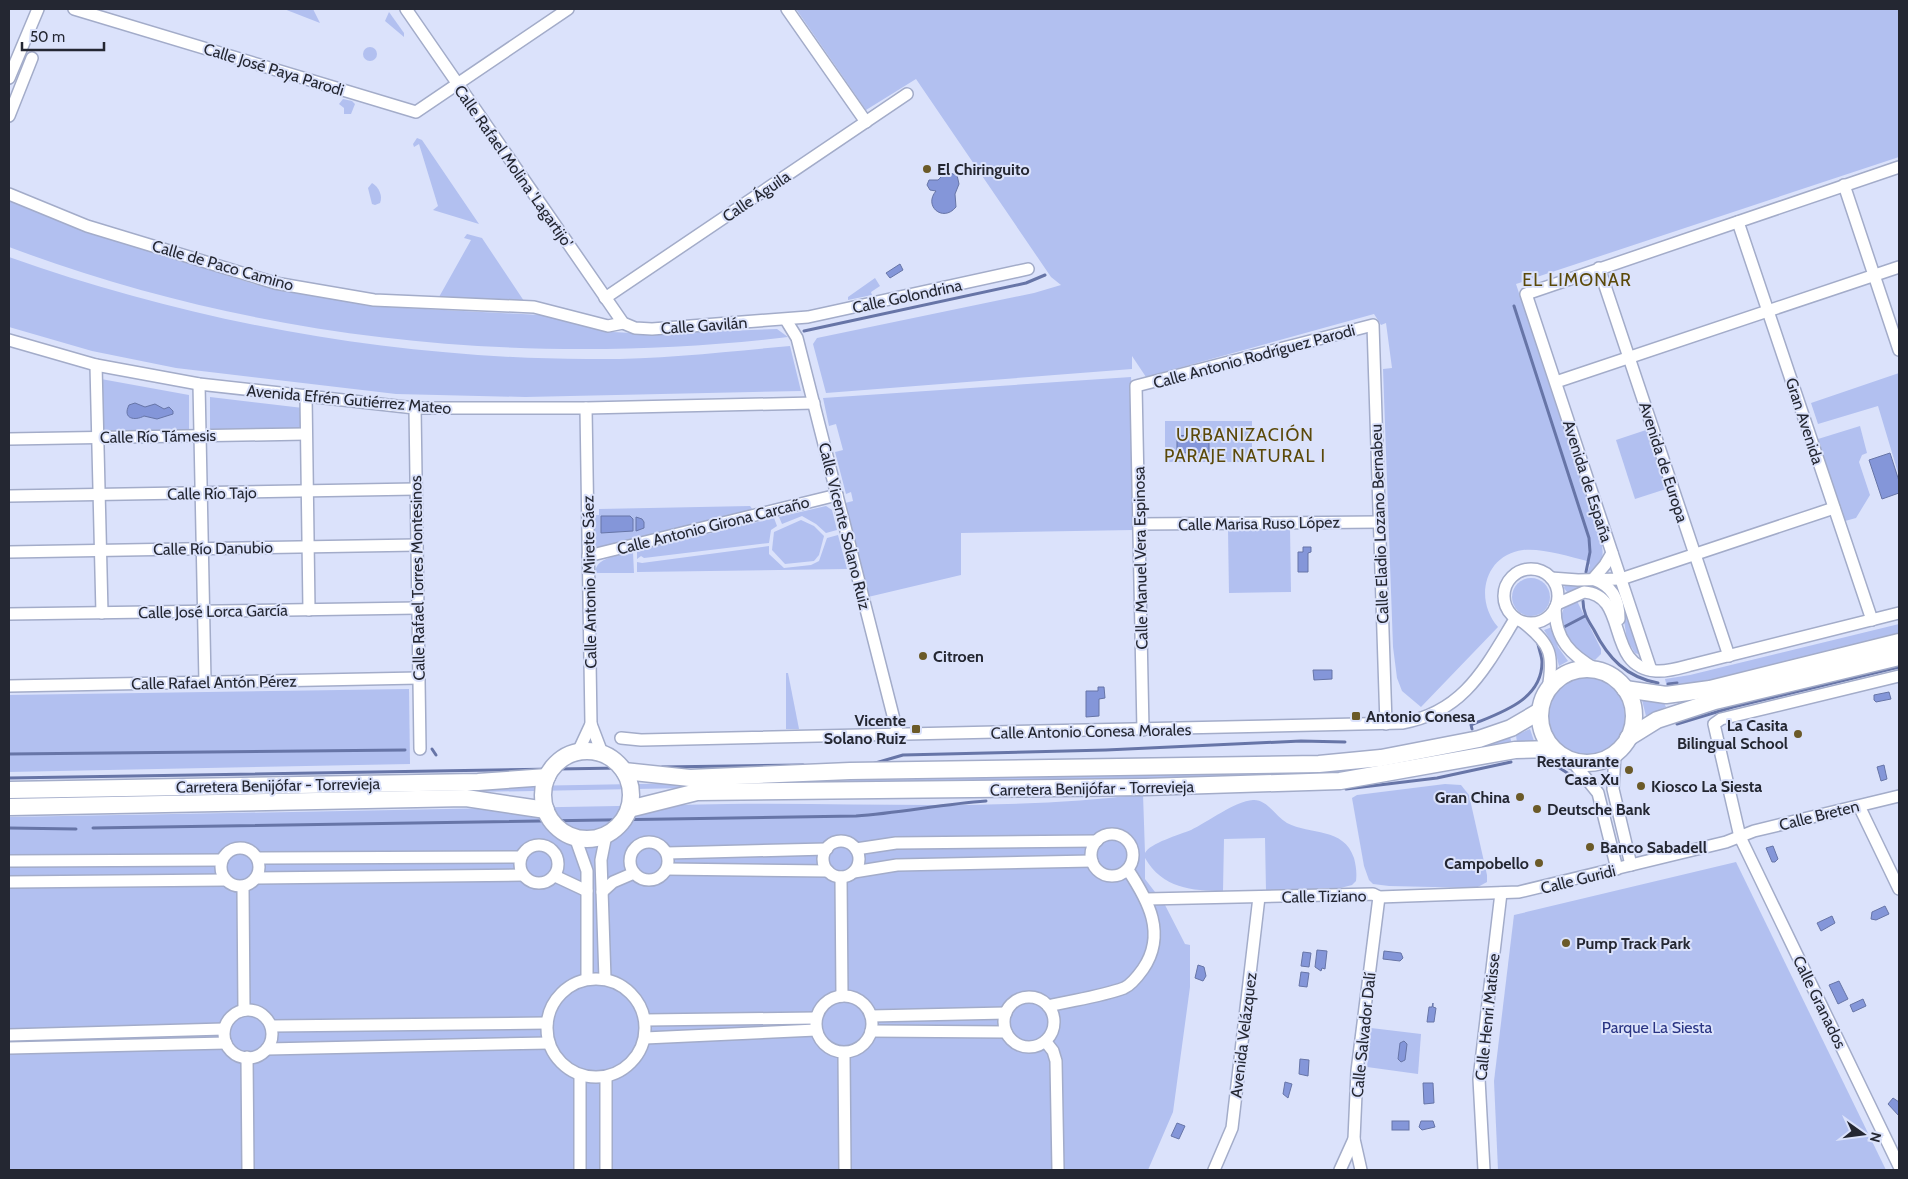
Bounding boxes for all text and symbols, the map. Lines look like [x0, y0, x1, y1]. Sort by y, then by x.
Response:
scale bar [22, 20, 105, 52]
text: 50 m [30, 28, 65, 46]
street label: Calle José Paya Parodi [201, 39, 346, 100]
street label: Calle Rafael Molina 'Lagartijo' [450, 81, 577, 251]
place label: El Chiringuito [937, 160, 1030, 179]
marker: El Chiringuito [921, 163, 933, 175]
street label: Calle Águila [719, 167, 794, 226]
street label: Calle de Paco Camino [150, 236, 296, 295]
district label: EL LIMONAR [1522, 269, 1632, 291]
street label: Calle Golondrina [851, 276, 964, 317]
street label: Calle Gavilán [660, 313, 748, 338]
street label: Calle Antonio Rodríguez Parodi [1151, 320, 1357, 393]
street label: Gran Avenida [1782, 375, 1828, 467]
street label: Avenida Efrén Gutiérrez Mateo [246, 381, 452, 418]
street label: Avenida de Europa [1635, 399, 1692, 525]
street label: Avenida de España [1559, 418, 1616, 545]
district label: URBANIZACIÓN PARAJE NATURAL I [1164, 424, 1326, 467]
street label: Calle Eladio Lozano Bernabeu [1367, 424, 1392, 624]
street label: Calle Río Támesis [100, 426, 217, 447]
street label: Calle Vicente Solano Ruiz [815, 441, 875, 612]
street label: Calle Manuel Vera Espinosa [1129, 466, 1152, 650]
street label: Calle Rafael Torres Montesinos [406, 475, 429, 681]
street label: Calle Río Tajo [167, 483, 257, 504]
street label: Calle Antonio Girona Carcaño [615, 492, 811, 559]
street label: Calle Antonio Mirete Sáez [578, 495, 601, 669]
street label: Calle Marisa Ruso López [1178, 513, 1341, 534]
street label: Calle Río Danubio [153, 538, 273, 559]
street label: Calle José Lorca García [138, 601, 288, 622]
place label: Citroen [933, 647, 984, 666]
marker: Citroen [917, 650, 929, 662]
street label: Calle Rafael Antón Pérez [131, 672, 297, 693]
place label: Antonio Conesa [1366, 707, 1475, 726]
marker: Antonio Conesa [1350, 710, 1362, 722]
place label: Vicente Solano Ruiz [824, 711, 906, 748]
place label: La Casita Bilingual School [1677, 716, 1788, 753]
street label: Calle Antonio Conesa Morales [991, 720, 1192, 743]
marker: Vicente Solano Ruiz [910, 723, 922, 735]
marker: La Casita Bilingual School [1792, 728, 1804, 740]
place label: Restaurante Casa Xu [1536, 752, 1619, 789]
marker: Restaurante Casa Xu [1623, 764, 1635, 776]
street label: Carretera Benijófar - Torrevieja [176, 774, 381, 797]
street label: Carretera Benijófar - Torrevieja [990, 777, 1195, 800]
place label: Kiosco La Siesta [1651, 777, 1762, 796]
marker: Kiosco La Siesta [1635, 780, 1647, 792]
place label: Gran China [1435, 788, 1510, 807]
marker: Gran China [1514, 791, 1526, 803]
street label: Calle Breten [1777, 796, 1861, 835]
place label: Deutsche Bank [1547, 800, 1651, 819]
marker: Deutsche Bank [1531, 803, 1543, 815]
place label: Banco Sabadell [1600, 838, 1707, 857]
marker: Banco Sabadell [1584, 841, 1596, 853]
place label: Campobello [1444, 854, 1529, 873]
marker: Campobello [1533, 857, 1545, 869]
street label: Calle Guridi [1539, 861, 1618, 898]
street label: Calle Tiziano [1281, 886, 1367, 907]
place label: Pump Track Park [1576, 934, 1691, 953]
marker: Pump Track Park [1560, 937, 1572, 949]
street label: Calle Henri Matisse [1471, 953, 1504, 1082]
street label: Calle Granados [1789, 953, 1850, 1052]
street label: Avenida Velázquez [1226, 971, 1261, 1099]
street label: Calle Salvador Dalí [1347, 971, 1380, 1099]
park label: Parque La Siesta [1602, 1018, 1712, 1037]
north arrow [1838, 1109, 1888, 1159]
text: N [1866, 1130, 1886, 1144]

